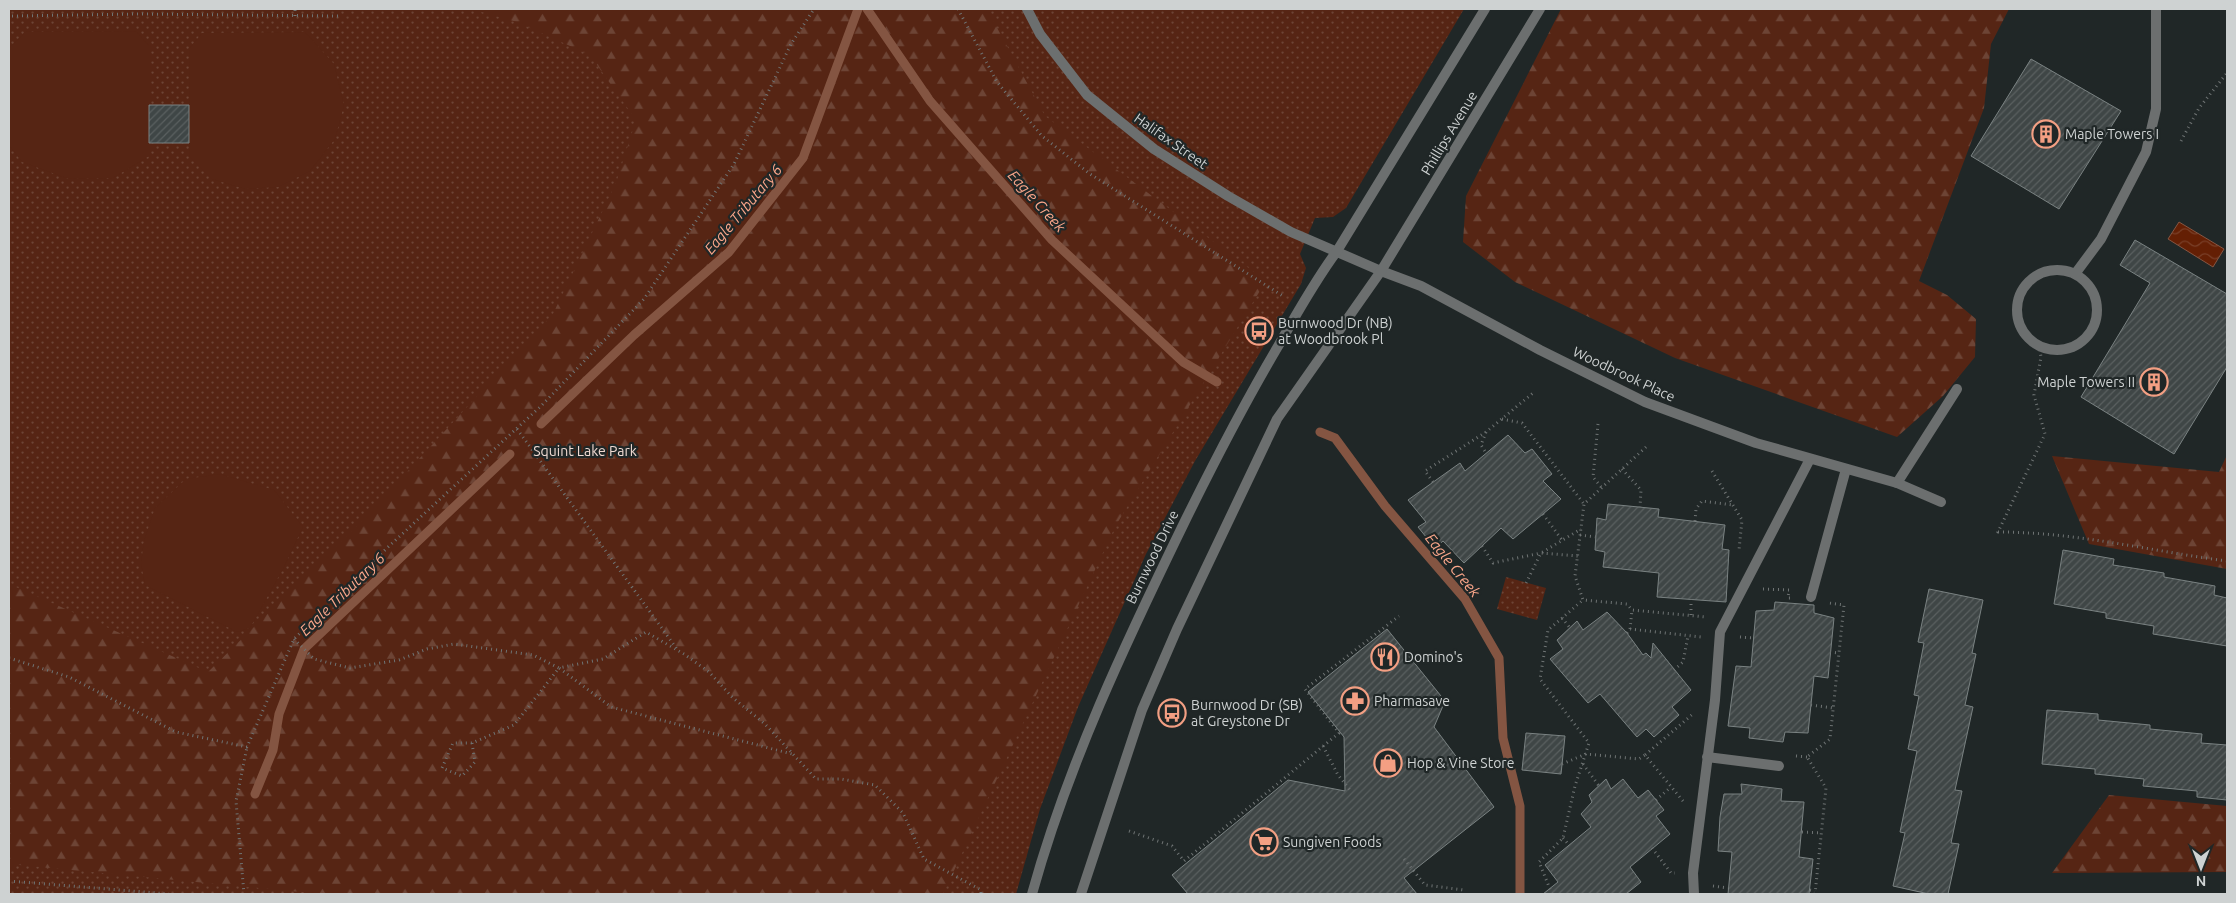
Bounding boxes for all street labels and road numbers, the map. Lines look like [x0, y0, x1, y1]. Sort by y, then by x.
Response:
street label: Phillips Avenue [1418, 88, 1480, 178]
street label: Halifax Street [1131, 110, 1211, 172]
street label: Woodbrook Place [1570, 343, 1678, 405]
street label: Burnwood Drive [1122, 508, 1182, 606]

